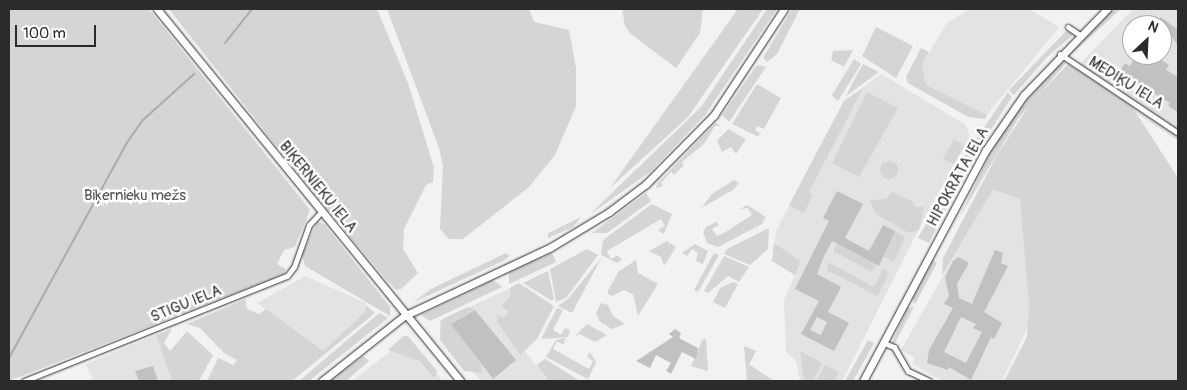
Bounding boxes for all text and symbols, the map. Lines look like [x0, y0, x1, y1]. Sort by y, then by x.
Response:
scale bar [18, 15, 99, 47]
north arrow [1122, 15, 1172, 65]
text: N [1145, 17, 1161, 37]
text: 100 m [23, 24, 66, 43]
street label: MEDIĶU IELA [1085, 53, 1167, 113]
street label: HIPOKRĀTA IELA [923, 124, 993, 230]
street label: BIĶERNIEKU IELA [276, 137, 360, 237]
park label: Biķernieku mežs [84, 187, 186, 205]
street label: STIGU IELA [148, 282, 224, 326]

